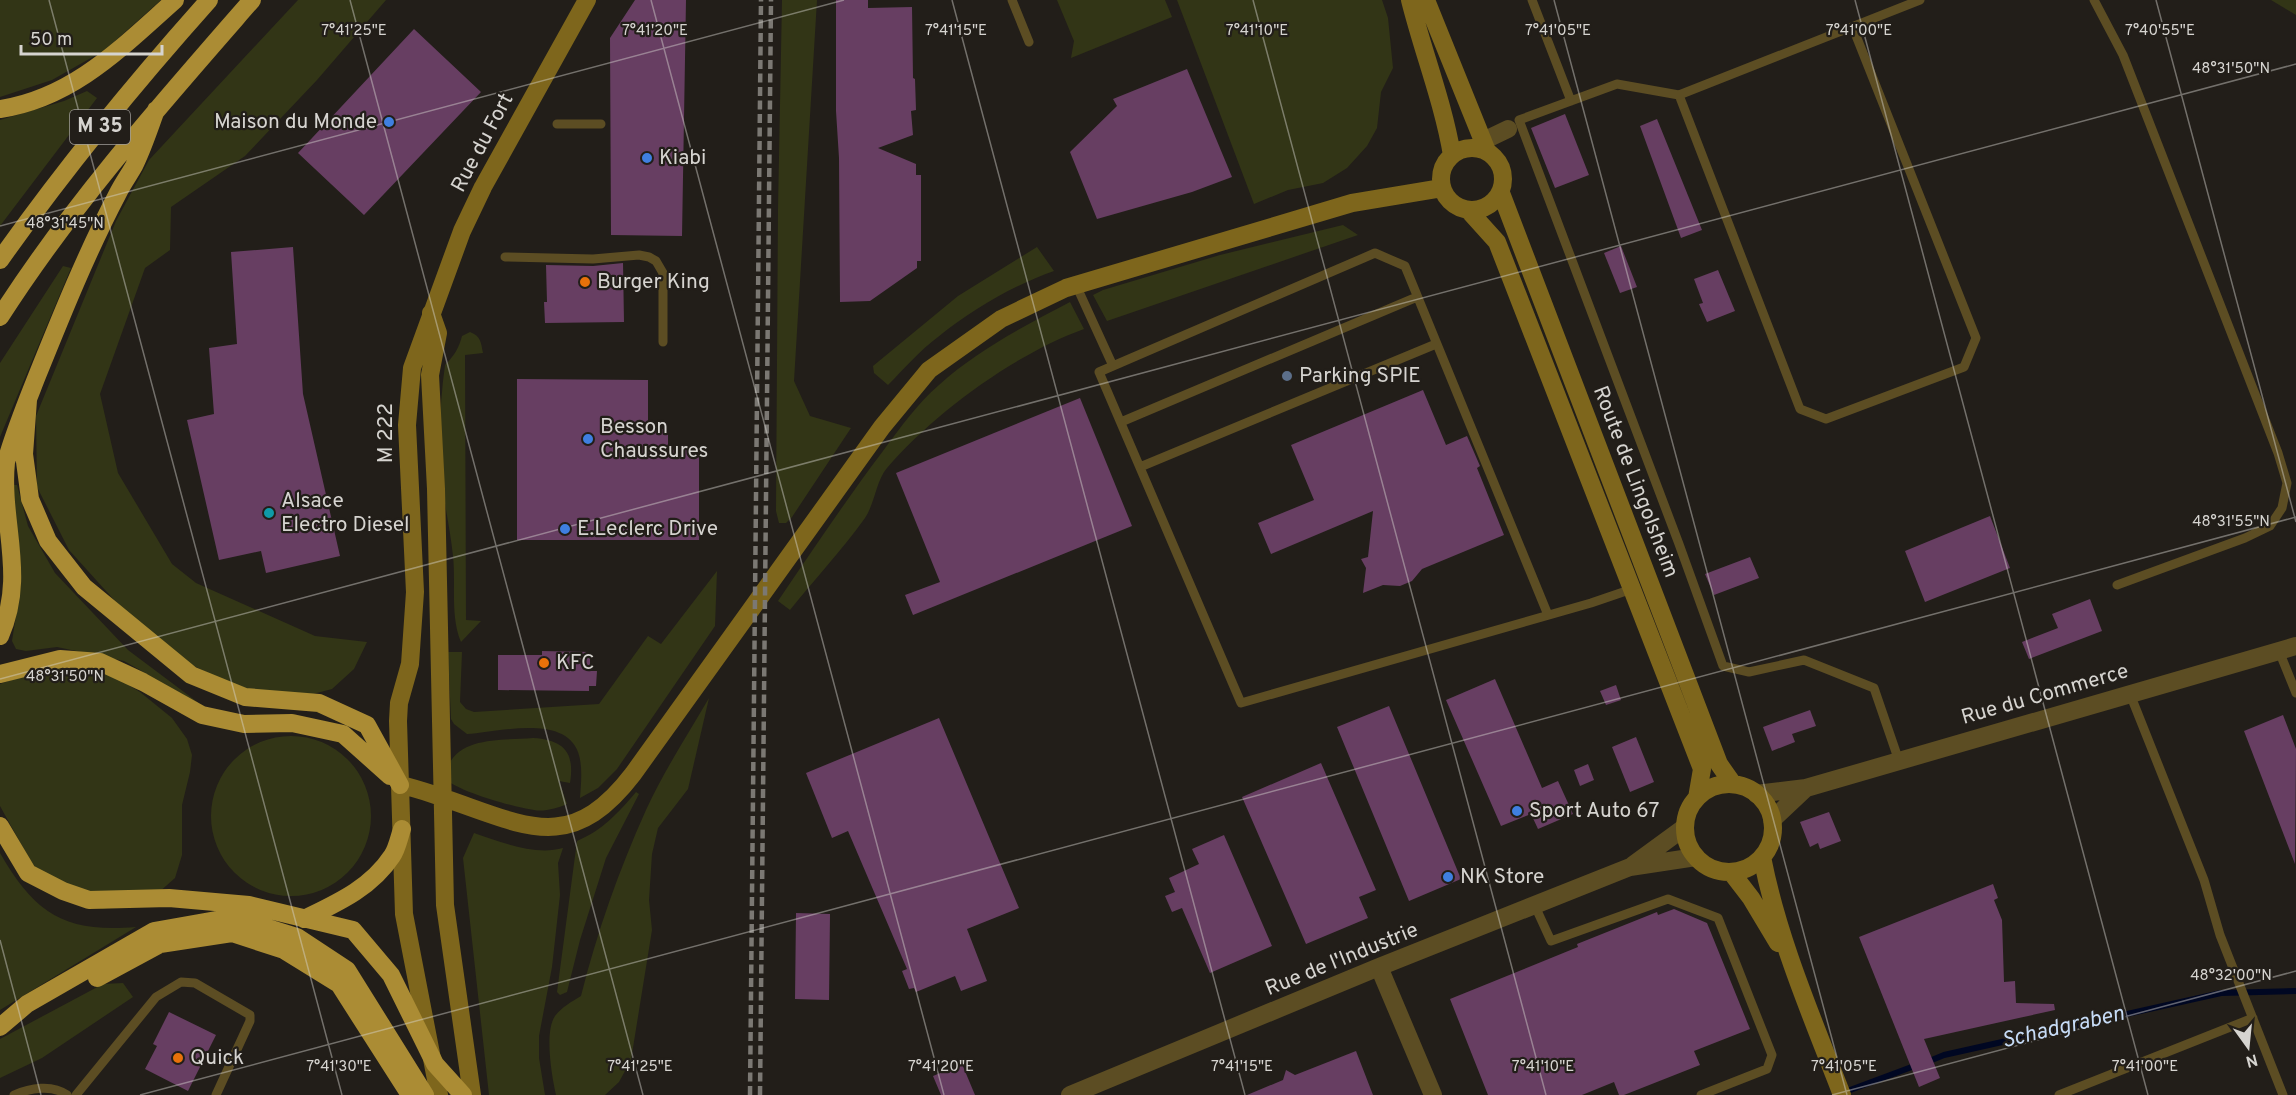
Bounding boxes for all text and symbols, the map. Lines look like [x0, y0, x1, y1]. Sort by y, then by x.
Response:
scale bar [21, 18, 162, 56]
text: 7°41'25"E [321, 22, 387, 41]
text: 7°41'20"E [622, 22, 688, 41]
text: 7°41'15"E [925, 22, 987, 41]
text: 7°41'10"E [1226, 22, 1288, 41]
text: 7°41'05"E [1525, 22, 1591, 41]
text: 7°41'00"E [1826, 22, 1892, 41]
text: 7°40'55"E [2125, 22, 2195, 41]
text: 50 m [30, 29, 72, 52]
text: 48°31'50"N [2192, 60, 2270, 79]
street label: Rue du Fort [446, 89, 520, 197]
place label: Maison du Monde [214, 109, 377, 136]
road number: M 35 [70, 110, 130, 144]
marker: Maison du Monde [382, 115, 396, 129]
place label: Kiabi [659, 145, 706, 172]
marker: Kiabi [640, 151, 654, 165]
text: 48°31'45"N [26, 215, 104, 234]
place label: Burger King [597, 269, 710, 296]
marker: Burger King [578, 275, 592, 289]
place label: Parking SPIE [1299, 363, 1421, 390]
marker: Parking SPIE [1280, 369, 1294, 383]
street label: Route de Lingolsheim [1586, 382, 1684, 582]
street label: M 222 [373, 403, 400, 463]
place label: Besson Chaussures [600, 414, 708, 465]
marker: Besson Chaussures [581, 432, 595, 446]
place label: Alsace Electro Diesel [281, 488, 410, 539]
marker: Alsace Electro Diesel [262, 506, 276, 520]
text: 48°31'55"N [2192, 513, 2270, 532]
place label: E.Leclerc Drive [577, 516, 718, 543]
marker: E.Leclerc Drive [558, 522, 572, 536]
place label: KFC [556, 650, 595, 677]
marker: KFC [537, 656, 551, 670]
street label: Rue du Commerce [1958, 658, 2132, 732]
text: 48°31'50"N [26, 668, 104, 687]
place label: Sport Auto 67 [1529, 798, 1659, 825]
marker: Sport Auto 67 [1510, 804, 1524, 818]
place label: NK Store [1460, 864, 1544, 891]
marker: NK Store [1441, 870, 1455, 884]
street label: Rue de l'Industrie [1261, 917, 1423, 1003]
text: 48°32'00"N [2190, 967, 2272, 986]
water label: Schadgraben [1999, 1001, 2127, 1055]
north arrow [2218, 1017, 2278, 1077]
place label: Quick [190, 1045, 244, 1072]
text: N [2243, 1048, 2260, 1071]
marker: Quick [171, 1051, 185, 1065]
text: 7°41'30"E [306, 1058, 372, 1077]
text: 7°41'25"E [607, 1058, 673, 1077]
text: 7°41'20"E [908, 1058, 974, 1077]
text: 7°41'15"E [1211, 1058, 1273, 1077]
text: 7°41'10"E [1512, 1058, 1574, 1077]
text: 7°41'05"E [1811, 1058, 1877, 1077]
text: 7°41'00"E [2112, 1058, 2178, 1077]

